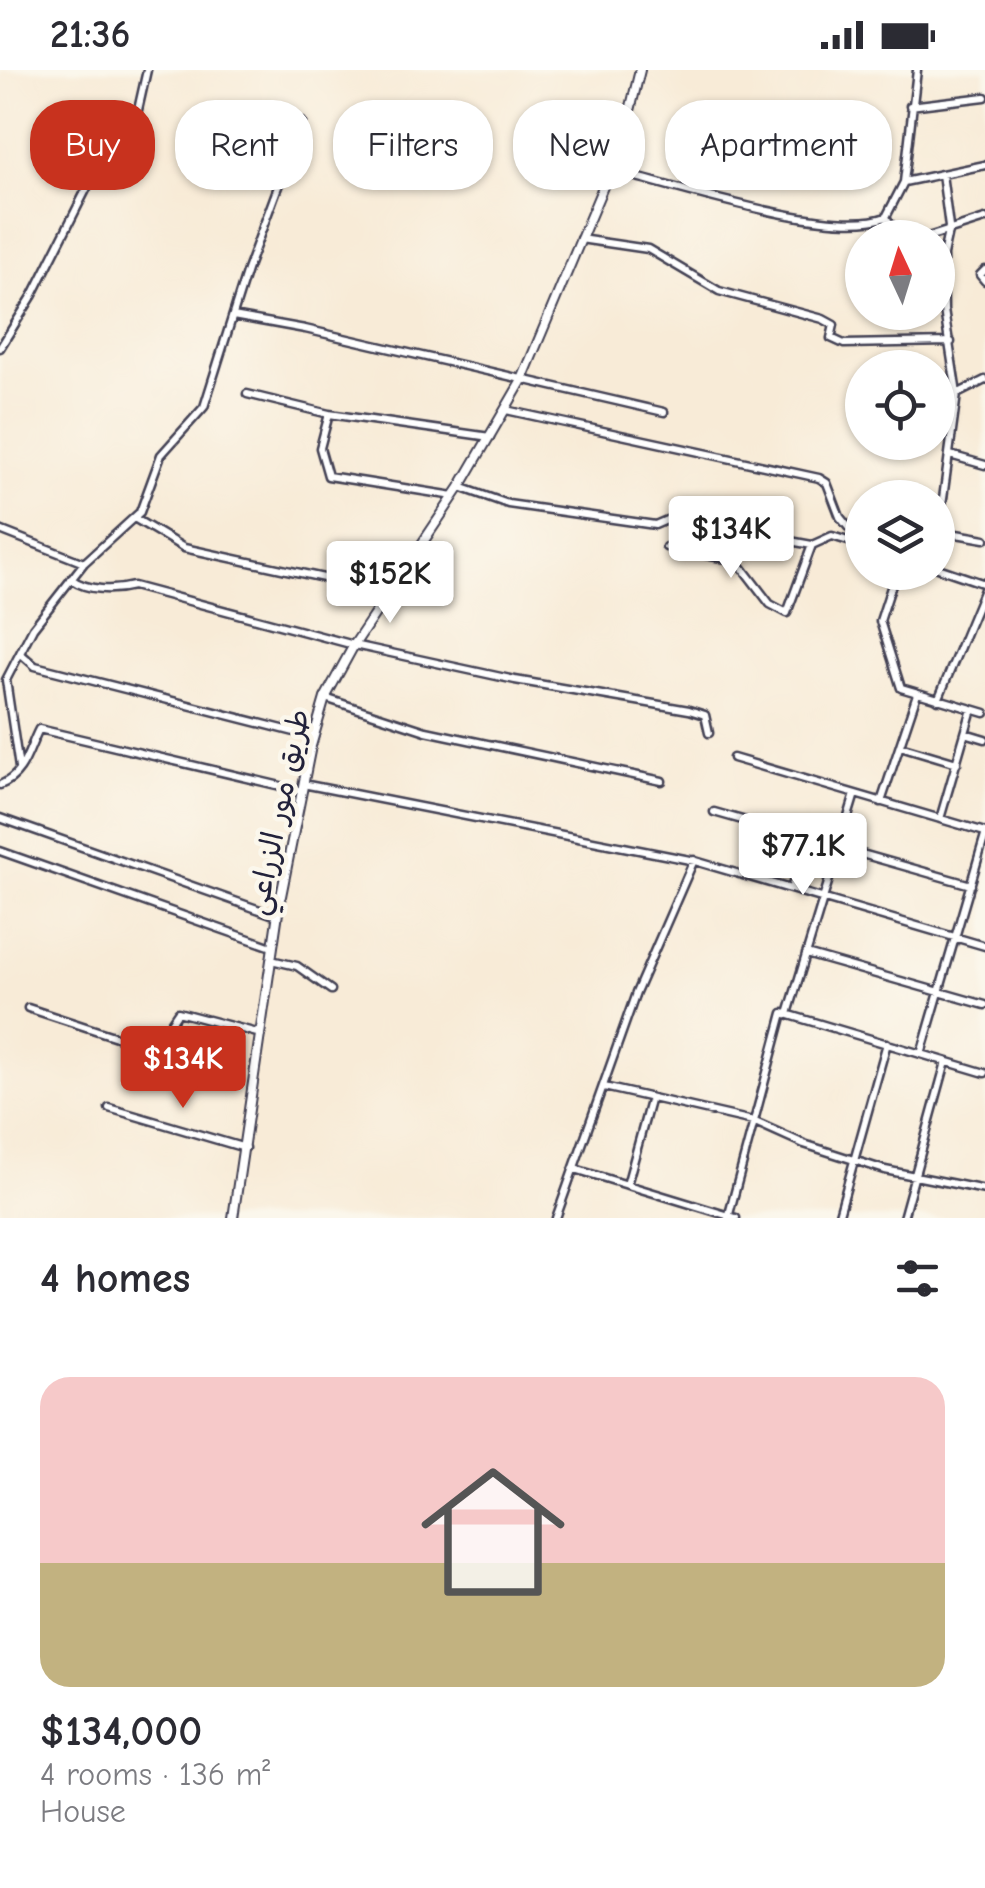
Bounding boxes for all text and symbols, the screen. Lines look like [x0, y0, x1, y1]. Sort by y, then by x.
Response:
text: 21:36 [50, 13, 130, 57]
chip: Buy [30, 100, 155, 190]
chip: Rent [175, 100, 313, 190]
chip: Filters [333, 100, 493, 190]
chip: New [513, 100, 645, 190]
chip: Apartment [665, 100, 892, 190]
north arrow [845, 220, 955, 330]
map controls [845, 220, 955, 590]
button: locate [845, 350, 955, 460]
button: layers [845, 480, 955, 590]
pin: $134K [661, 496, 801, 581]
text: $134K [691, 510, 771, 547]
pin: $152K [320, 541, 460, 626]
text: $152K [349, 555, 431, 592]
street label: طريق مور الزراعي [240, 706, 325, 920]
pin: $77.1K [722, 813, 884, 898]
text: $77.1K [761, 827, 845, 864]
pin: $134K [113, 1026, 253, 1111]
text: $134K [143, 1040, 223, 1077]
icon: filters [890, 1251, 945, 1306]
text: 4 homes [40, 1254, 190, 1303]
icon: home [403, 1442, 583, 1622]
text: $134,000 [40, 1707, 202, 1756]
text: 4 rooms · 136 m² [40, 1756, 270, 1793]
text: House [40, 1793, 126, 1830]

